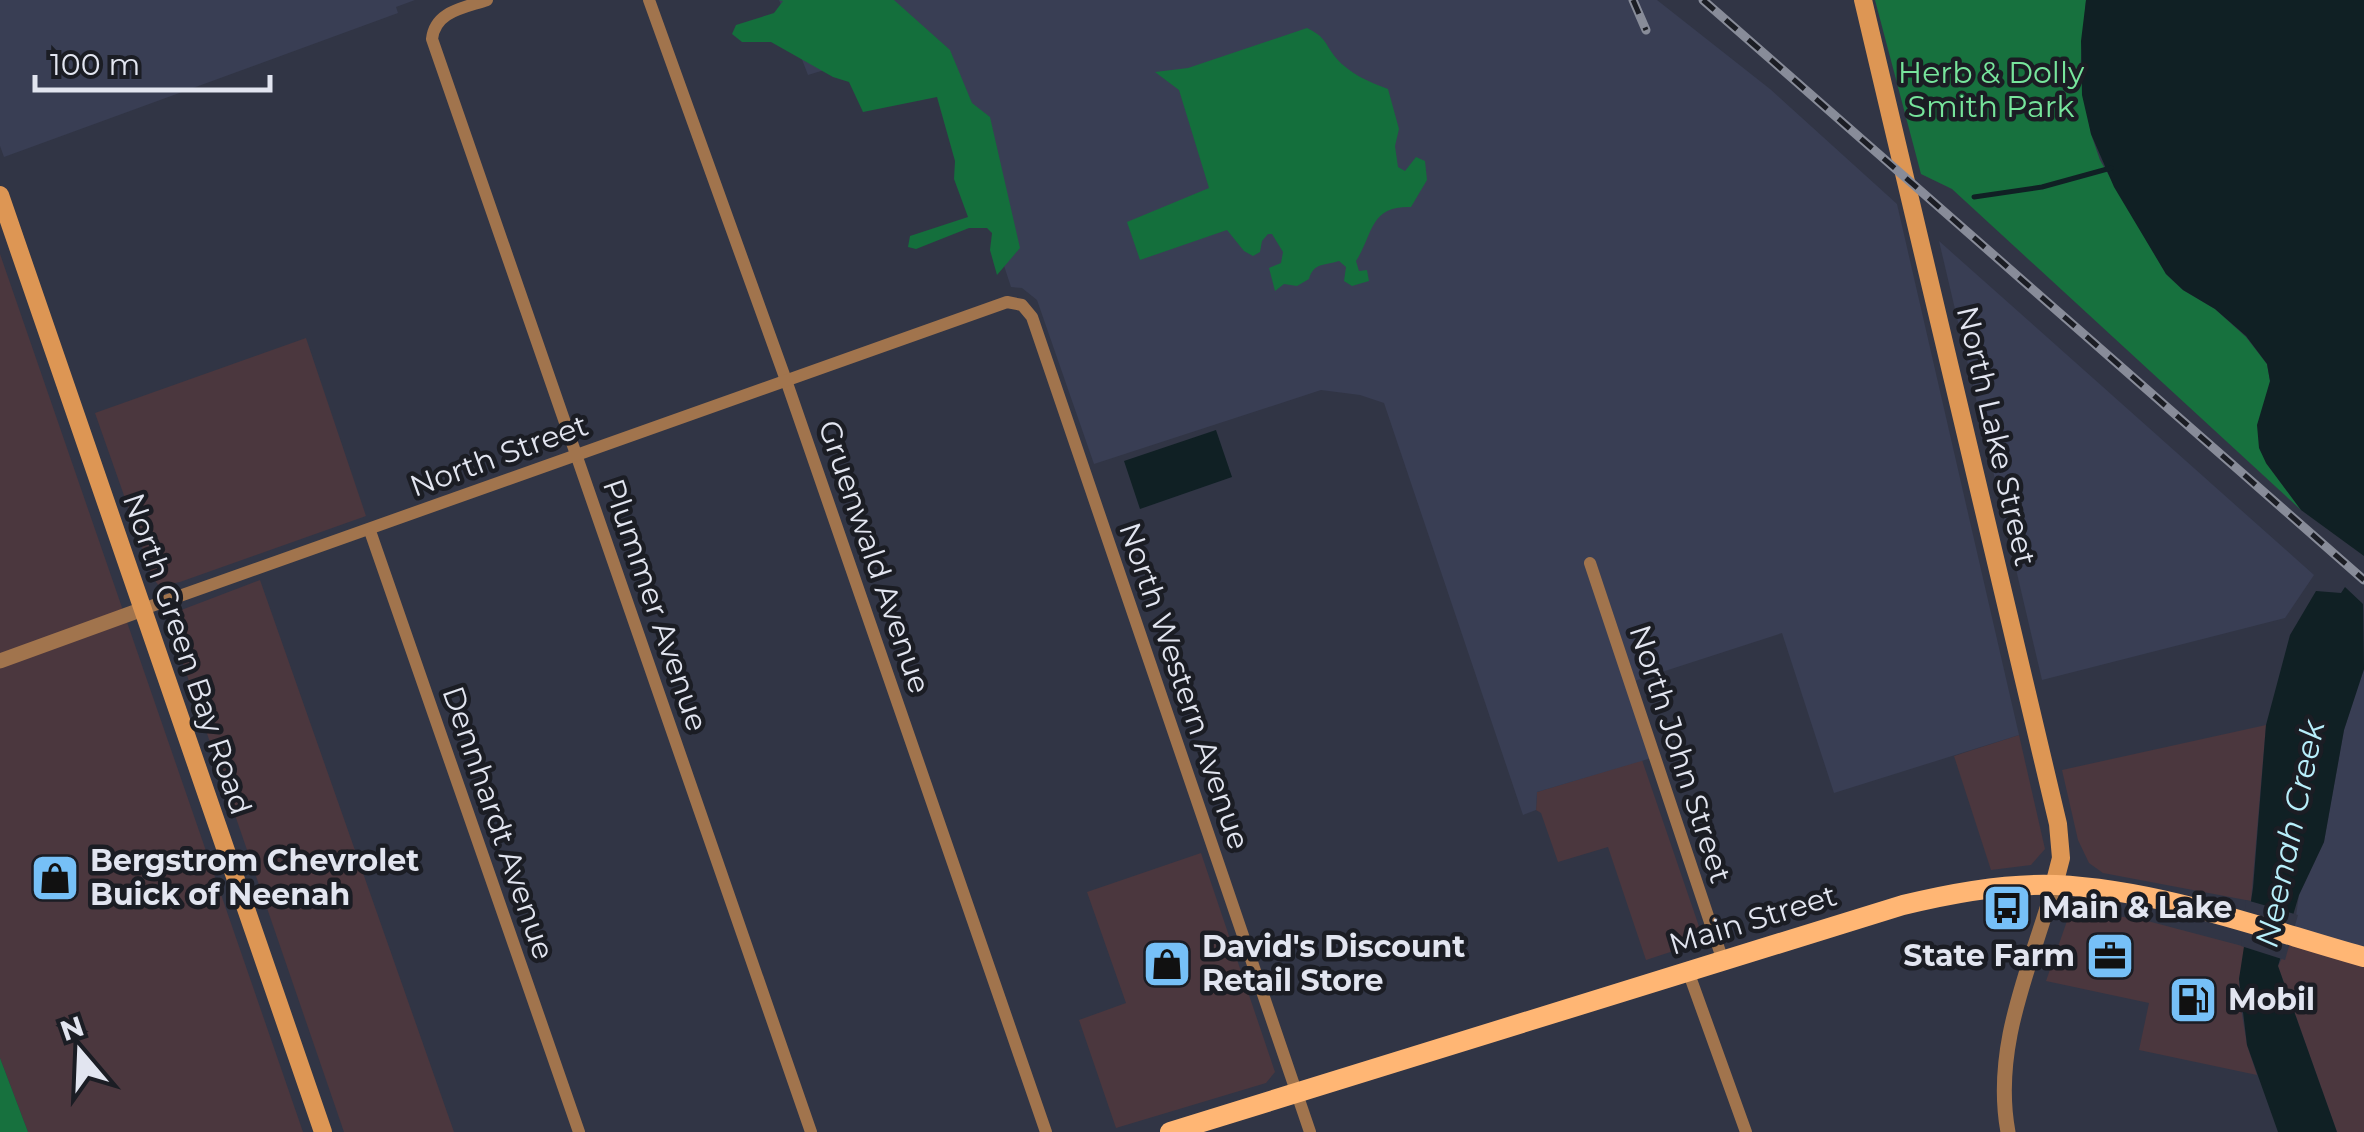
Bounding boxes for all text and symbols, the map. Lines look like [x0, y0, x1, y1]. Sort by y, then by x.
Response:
scale bar [35, 30, 270, 92]
text: 100 m [50, 46, 140, 83]
park label: Herb & Dolly Smith Park [1898, 54, 2085, 125]
street label: North Lake Street [1949, 302, 2044, 569]
street label: North Street [405, 406, 593, 505]
street label: Gruenwald Avenue [810, 415, 939, 698]
street label: Plummer Avenue [595, 474, 716, 736]
street label: North Green Bay Road [115, 488, 260, 819]
street label: North Western Avenue [1111, 518, 1258, 854]
street label: North John Street [1621, 620, 1740, 887]
street label: Dennhardt Avenue [434, 681, 563, 964]
water label: Neenah Creek [2246, 715, 2333, 951]
place label: Bergstrom Chevrolet Buick of Neenah [90, 842, 419, 913]
shop icon: Bergstrom Chevrolet Buick of Neenah [29, 852, 81, 904]
street label: Main Street [1665, 877, 1841, 963]
bus stop icon: Main & Lake [1981, 882, 2033, 934]
place label: Main & Lake [2042, 889, 2232, 926]
place label: David's Discount Retail Store [1202, 928, 1465, 999]
office icon: State Farm [2084, 930, 2136, 982]
place label: State Farm [1903, 937, 2075, 974]
shop icon: David's Discount Retail Store [1141, 938, 1193, 990]
fuel station icon: Mobil [2167, 974, 2219, 1026]
place label: Mobil [2228, 981, 2315, 1018]
north arrow [30, 1002, 130, 1102]
text: N [56, 1009, 88, 1048]

